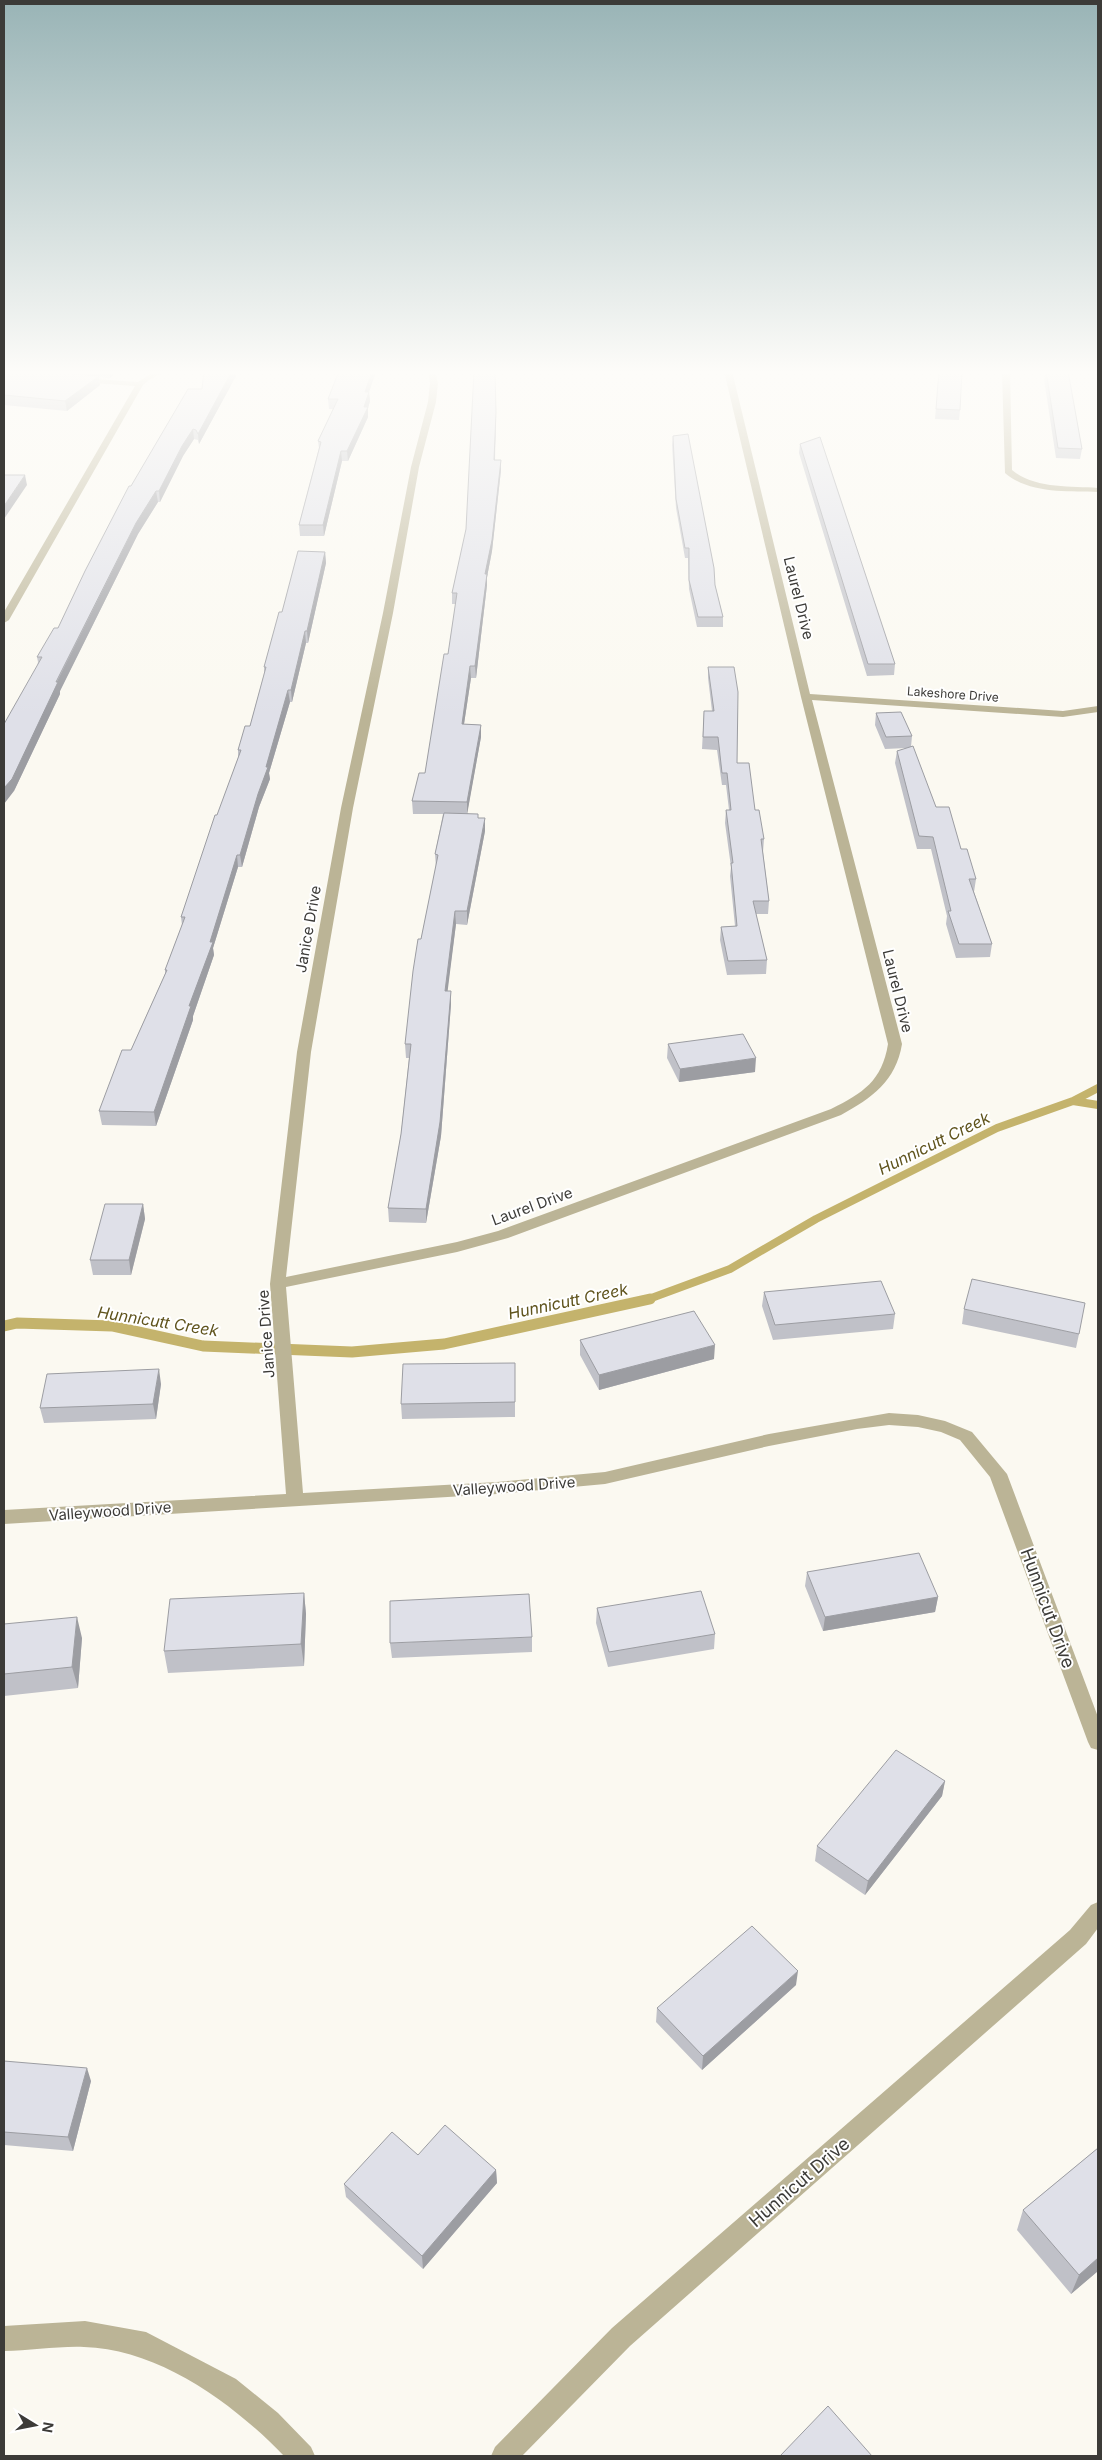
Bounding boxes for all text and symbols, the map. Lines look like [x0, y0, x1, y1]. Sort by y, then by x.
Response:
street label: Laurel Drive [780, 554, 818, 642]
street label: Lakeshore Drive [907, 683, 999, 705]
street label: Janice Drive [291, 884, 325, 974]
street label: Laurel Drive [879, 947, 917, 1035]
water label: Hunnicutt Creek [875, 1107, 993, 1179]
street label: Laurel Drive [489, 1183, 575, 1229]
water label: Hunnicutt Creek [506, 1278, 630, 1323]
street label: Janice Drive [253, 1289, 279, 1379]
water label: Hunnicutt Creek [96, 1302, 220, 1340]
street label: Valleywood Drive [452, 1472, 576, 1500]
street label: Valleywood Drive [48, 1497, 172, 1525]
street label: Hunnicut Drive [1017, 1545, 1079, 1671]
street label: Hunnicut Drive [744, 2133, 854, 2231]
north arrow [10, 2400, 60, 2450]
text: N [39, 2421, 58, 2434]

